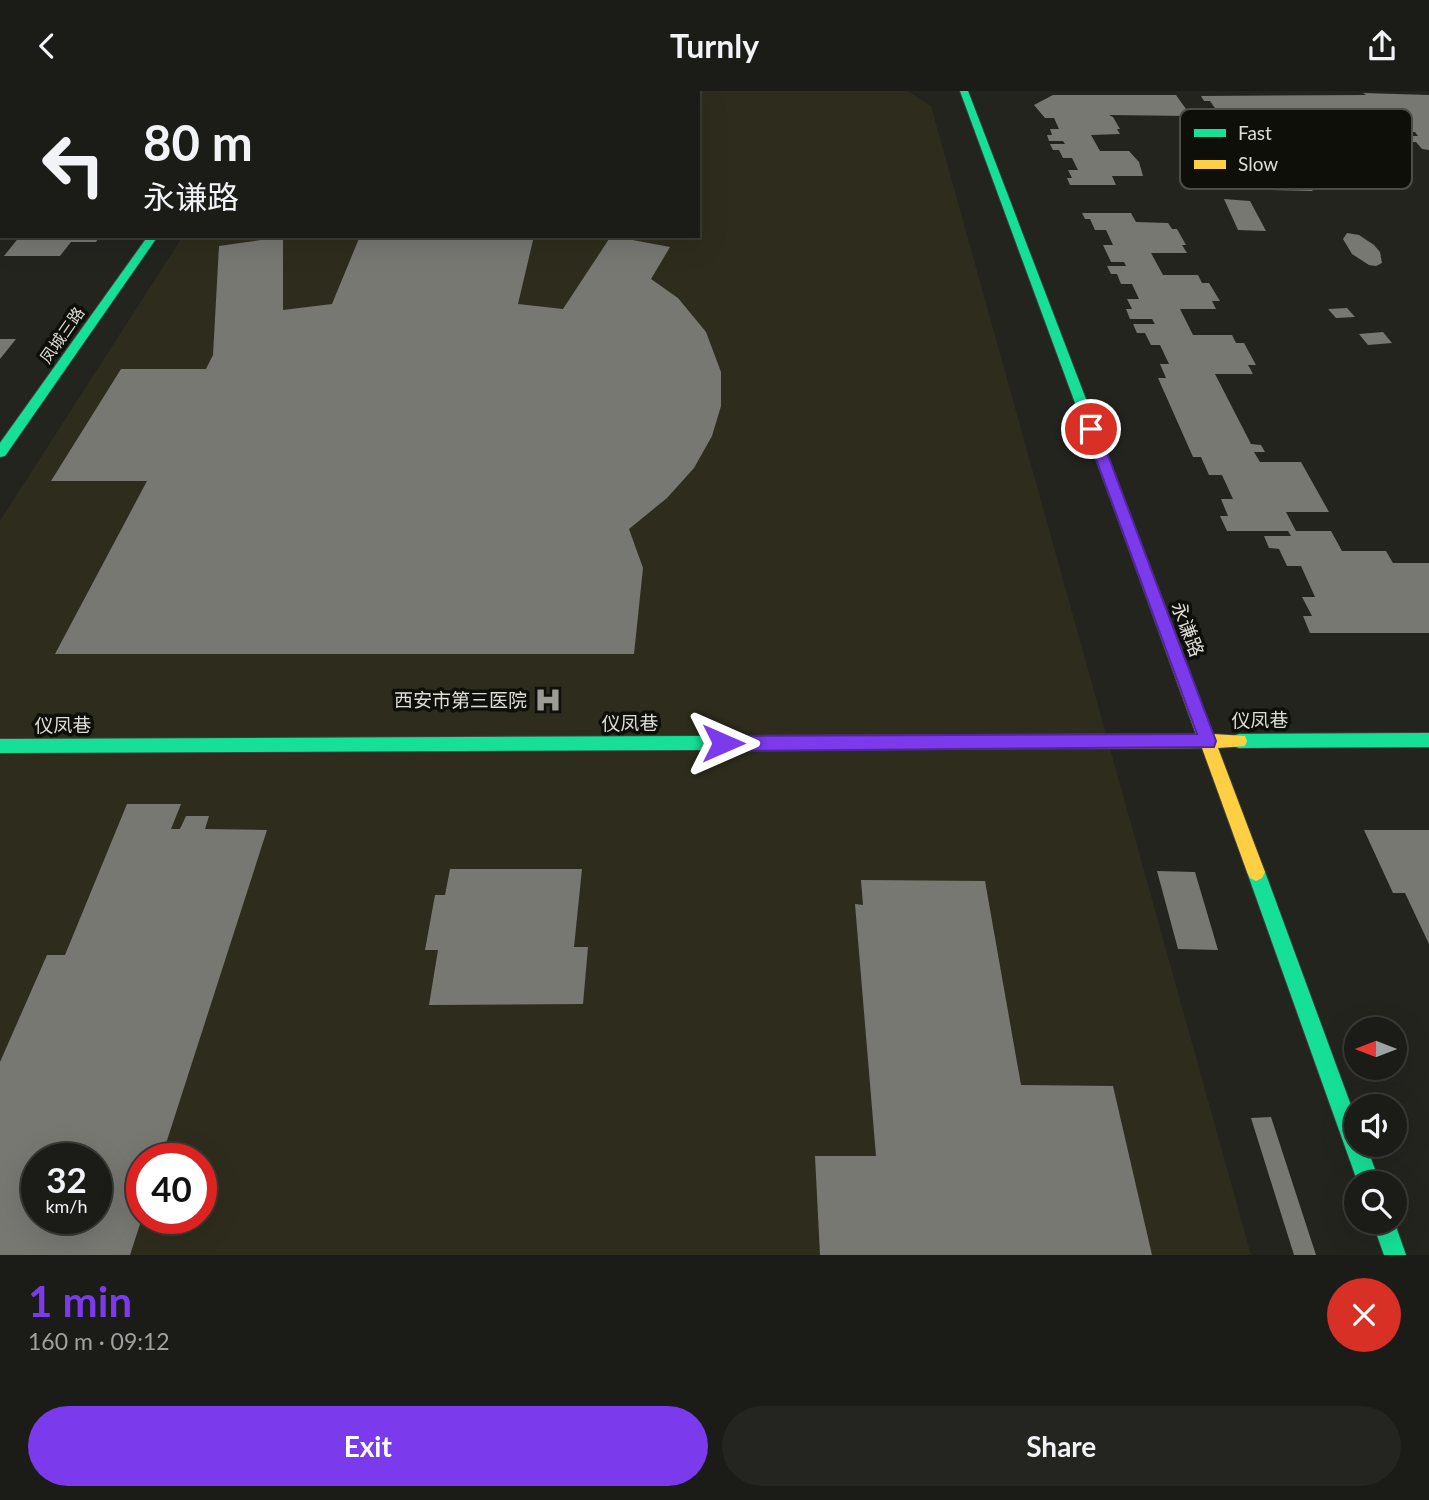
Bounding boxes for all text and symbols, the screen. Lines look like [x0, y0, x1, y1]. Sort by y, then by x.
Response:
text: Turnly [670, 26, 759, 65]
icon: back [28, 27, 66, 65]
icon: share [1363, 27, 1401, 65]
legend [1180, 109, 1412, 189]
text: 80 m [143, 113, 253, 171]
icon: left [28, 119, 119, 210]
text: Fast [1238, 121, 1272, 144]
text: Slow [1238, 152, 1278, 175]
text: 永谦路 [143, 177, 239, 216]
street label: 凤城三路 [35, 303, 88, 366]
pin [1061, 399, 1121, 459]
icon: arrive [1072, 410, 1110, 448]
street label: 永谦路 [1168, 598, 1209, 660]
hospital icon: 西安市第三医院 [533, 685, 563, 715]
place label: 西安市第三医院 [394, 688, 527, 711]
position arrow [686, 706, 760, 780]
street label: 仪凤巷 [1231, 708, 1289, 731]
street label: 仪凤巷 [601, 711, 659, 734]
street label: 仪凤巷 [34, 713, 92, 736]
north arrow [1344, 1017, 1407, 1080]
map controls [1344, 1017, 1407, 1234]
button: sound [1344, 1094, 1407, 1157]
speed limit sign: 40 [126, 1143, 217, 1234]
text: 32 [46, 1158, 87, 1200]
button: search [1344, 1171, 1407, 1234]
text: km/h [45, 1195, 88, 1217]
text: 1 min [28, 1276, 132, 1326]
button: close [1327, 1278, 1401, 1352]
text: 160 m · 09:12 [28, 1327, 170, 1355]
button: Exit [28, 1406, 708, 1486]
button: Share [722, 1406, 1401, 1486]

